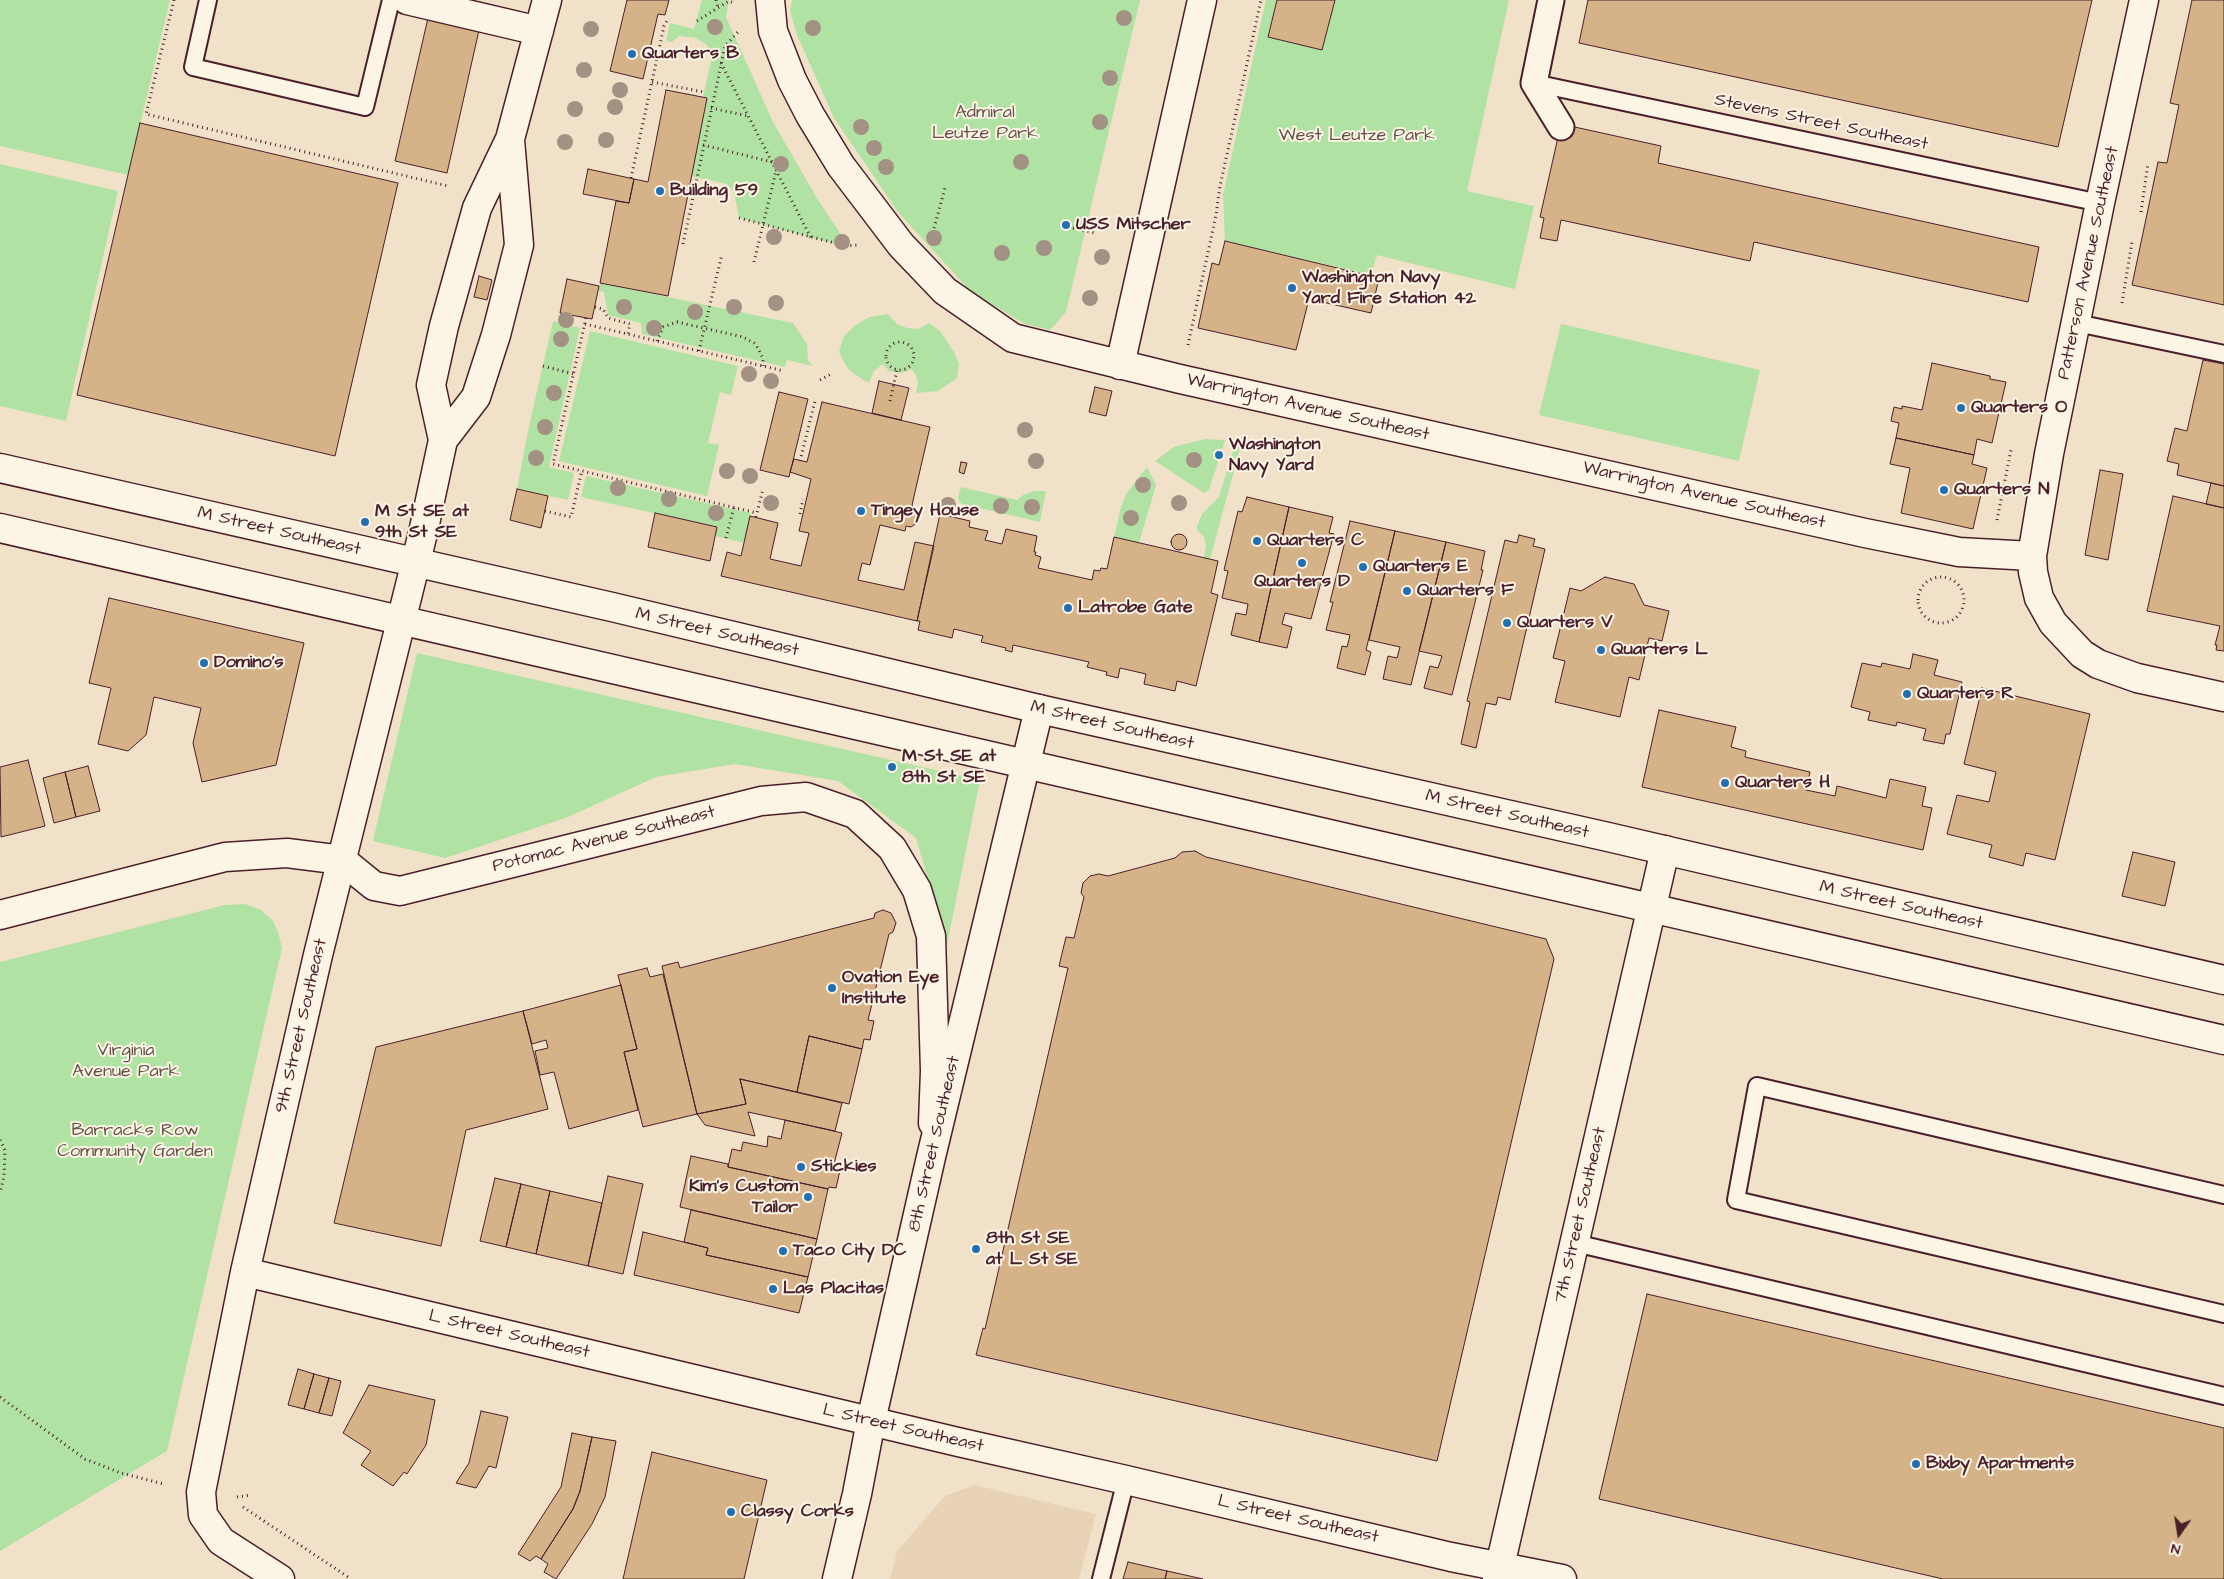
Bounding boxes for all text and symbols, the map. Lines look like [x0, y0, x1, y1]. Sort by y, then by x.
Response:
place label: Quarters B [642, 43, 739, 65]
marker: Quarters B [626, 48, 638, 60]
street label: Stevens Street Southeast [1712, 90, 1930, 156]
park label: Admiral Leutze Park [932, 102, 1038, 144]
park label: West Leutze Park [1279, 125, 1435, 147]
street label: Patterson Avenue Southeast [2054, 144, 2124, 382]
place label: Building 59 [670, 180, 758, 202]
marker: Building 59 [654, 185, 666, 197]
place label: USS Mitscher [1076, 214, 1190, 236]
marker: USS Mitscher [1060, 219, 1072, 231]
place label: Washington Navy Yard Fire Station 42 [1302, 267, 1476, 310]
marker: Washington Navy Yard Fire Station 42 [1286, 282, 1298, 294]
street label: Warrington Avenue Southeast [1185, 370, 1431, 446]
place label: Quarters O [1971, 397, 2067, 419]
marker: Quarters O [1955, 402, 1967, 414]
place label: Washington Navy Yard [1229, 434, 1320, 476]
marker: Washington Navy Yard [1213, 449, 1225, 461]
street label: Warrington Avenue Southeast [1581, 458, 1827, 534]
place label: Quarters N [1954, 479, 2050, 501]
marker: Quarters N [1938, 484, 1950, 496]
place label: Tingey House [871, 500, 979, 522]
place label: M St SE at 9th St SE [375, 501, 469, 544]
street label: M Street Southeast [195, 503, 363, 561]
marker: Tingey House [855, 505, 867, 517]
marker: M St SE at 9th St SE [359, 516, 371, 528]
place label: Quarters C [1267, 530, 1364, 552]
marker: Quarters C [1251, 535, 1263, 547]
place label: Quarters E [1373, 556, 1468, 578]
marker: Quarters D [1296, 557, 1308, 569]
marker: Quarters E [1357, 561, 1369, 573]
place label: Quarters D [1254, 571, 1350, 593]
place label: Quarters F [1417, 580, 1514, 602]
marker: Quarters F [1401, 585, 1413, 597]
place label: Latrobe Gate [1078, 597, 1193, 619]
marker: Latrobe Gate [1062, 602, 1074, 614]
street label: M Street Southeast [633, 604, 801, 662]
place label: Quarters V [1517, 612, 1613, 634]
marker: Quarters V [1501, 617, 1513, 629]
place label: Quarters L [1611, 639, 1708, 661]
marker: Quarters L [1595, 644, 1607, 656]
place label: Domino's [214, 652, 284, 674]
marker: Domino's [198, 657, 210, 669]
place label: Quarters R [1917, 683, 2014, 705]
marker: Quarters R [1901, 688, 1913, 700]
street label: M Street Southeast [1028, 697, 1196, 755]
place label: M St SE at 8th St SE [902, 746, 996, 789]
marker: M St SE at 8th St SE [886, 761, 898, 773]
place label: Quarters H [1735, 772, 1830, 794]
marker: Quarters H [1719, 777, 1731, 789]
street label: M Street Southeast [1423, 786, 1591, 844]
street label: Potomac Avenue Southeast [490, 802, 718, 878]
street label: M Street Southeast [1817, 877, 1985, 935]
street label: 9th Street Southeast [271, 937, 333, 1115]
place label: Ovation Eye Institute [842, 967, 939, 1010]
marker: Ovation Eye Institute [826, 982, 838, 994]
park label: Virginia Avenue Park [72, 1040, 180, 1082]
street label: 8th Street Southeast [904, 1054, 966, 1234]
park label: Barracks Row Community Garden [57, 1120, 213, 1162]
street label: 7th Street Southeast [1550, 1125, 1612, 1305]
place label: Stickies [811, 1156, 877, 1178]
marker: Stickies [795, 1161, 807, 1173]
place label: Kim's Custom Tailor [689, 1176, 798, 1218]
marker: Kim's Custom Tailor [802, 1191, 814, 1203]
place label: 8th St SE at L St SE [986, 1228, 1078, 1270]
place label: Taco City DC [793, 1240, 906, 1262]
marker: 8th St SE at L St SE [970, 1243, 982, 1255]
marker: Taco City DC [777, 1245, 789, 1257]
place label: Las Placitas [783, 1278, 884, 1300]
marker: Las Placitas [767, 1283, 779, 1295]
street label: L Street Southeast [426, 1306, 592, 1364]
street label: L Street Southeast [820, 1400, 986, 1458]
place label: Bixby Apartments [1926, 1453, 2074, 1475]
marker: Bixby Apartments [1910, 1458, 1922, 1470]
street label: L Street Southeast [1215, 1491, 1381, 1549]
place label: Classy Corks [741, 1501, 854, 1523]
marker: Classy Corks [725, 1506, 737, 1518]
north arrow [2154, 1509, 2204, 1559]
text: N [2169, 1538, 2182, 1559]

